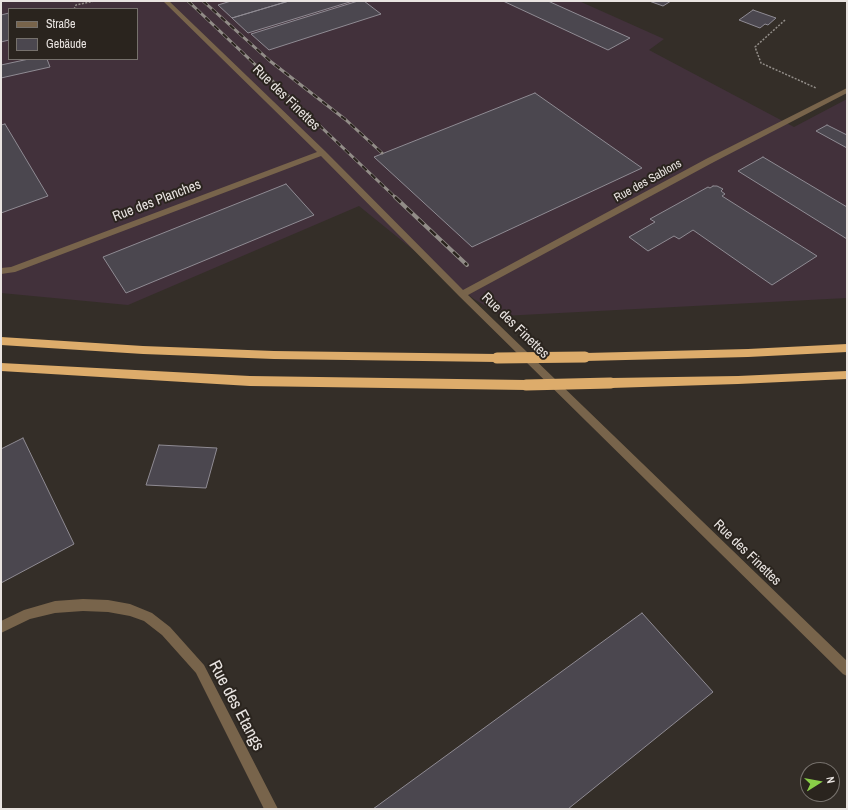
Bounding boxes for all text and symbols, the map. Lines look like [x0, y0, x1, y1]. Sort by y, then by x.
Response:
legend [8, 8, 138, 60]
text: Straße [46, 16, 76, 32]
text: Gebäude [46, 36, 87, 52]
street label: Rue des Finettes [249, 62, 323, 134]
street label: Rue des Sablons [612, 157, 684, 205]
street label: Rue des Planches [110, 176, 204, 226]
street label: Rue des Finettes [478, 290, 552, 362]
street label: Rue des Finettes [710, 517, 784, 589]
street label: Rue des Etangs [204, 657, 268, 755]
north arrow [800, 762, 840, 802]
text: N [823, 775, 838, 784]

